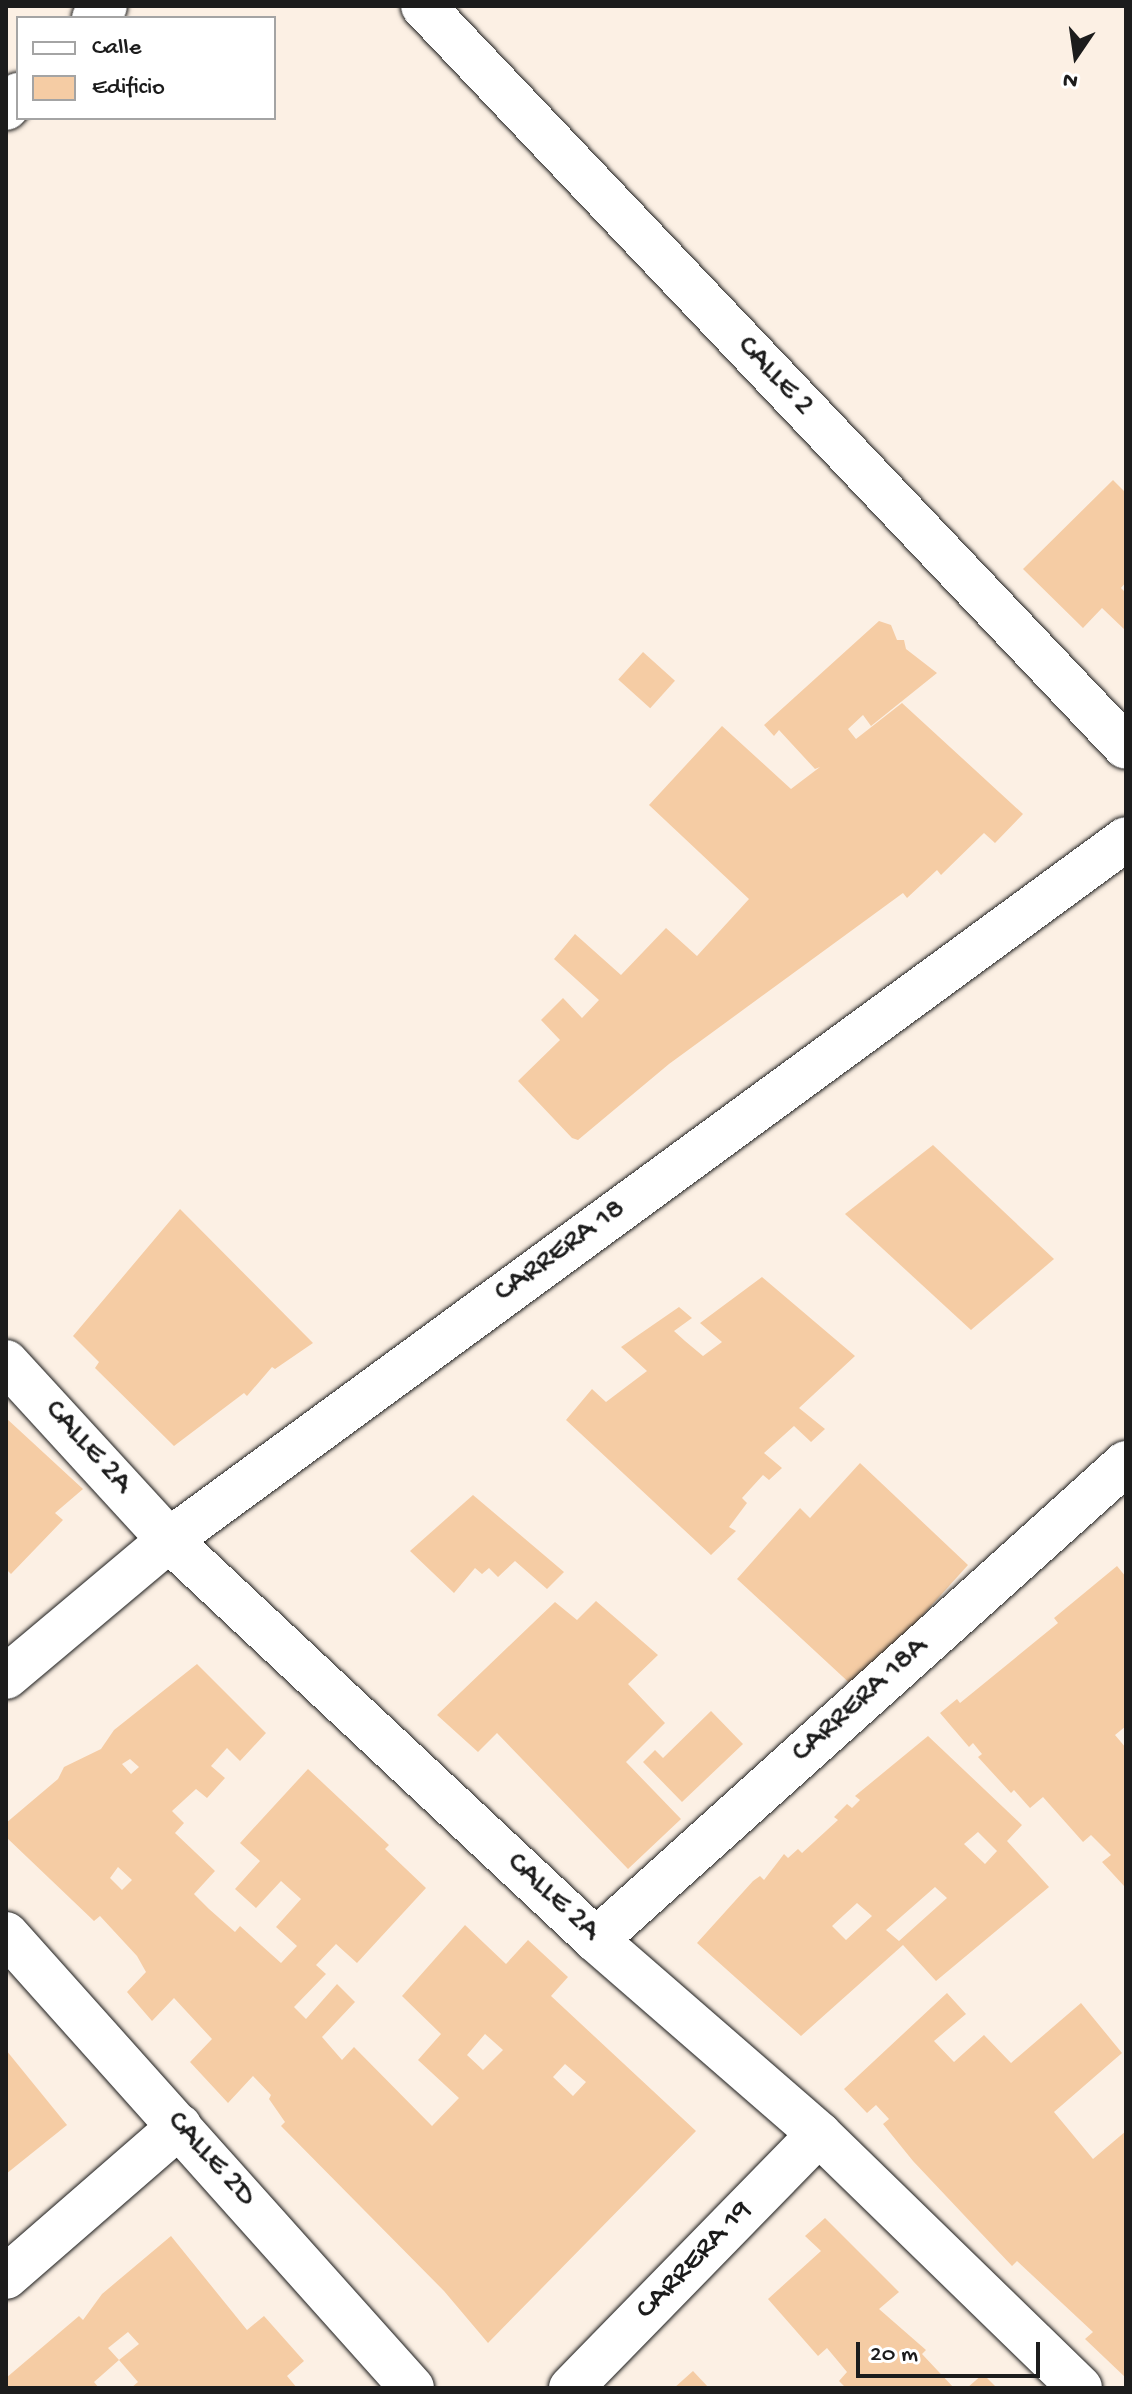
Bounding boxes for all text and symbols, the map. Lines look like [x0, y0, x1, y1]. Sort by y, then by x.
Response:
legend [16, 16, 276, 120]
north arrow [1036, 16, 1116, 96]
text: Calle [92, 34, 141, 63]
text: N [1061, 65, 1081, 94]
text: Edificio [92, 74, 165, 103]
street label: CALLE 2 [728, 329, 820, 425]
street label: CARRERA 18 [488, 1192, 634, 1312]
street label: CALLE 2A [35, 1394, 139, 1502]
street label: CARRERA 18A [785, 1630, 937, 1772]
street label: CALLE 2A [498, 1846, 606, 1950]
street label: CALLE 2D [158, 2105, 262, 2215]
street label: CARRERA 19 [629, 2194, 761, 2328]
scale bar [860, 2326, 1044, 2376]
text: 20 m [870, 2341, 918, 2370]

